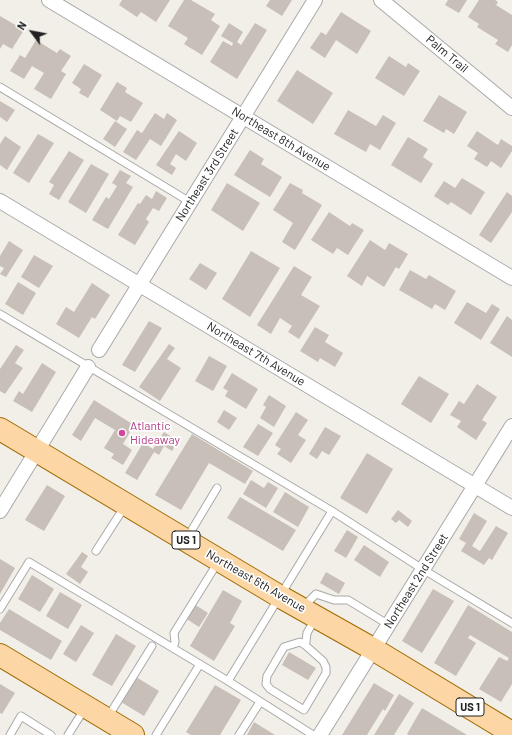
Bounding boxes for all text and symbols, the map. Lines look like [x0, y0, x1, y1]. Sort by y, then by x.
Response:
north arrow [12, 12, 52, 52]
text: N [14, 19, 29, 32]
street label: Palm Trail [423, 32, 471, 76]
street label: Northeast 8th Avenue [229, 104, 333, 174]
street label: Northeast 3rd Street [173, 126, 241, 224]
street label: Northeast 7th Avenue [204, 319, 308, 389]
place label: Atlantic Hideaway [130, 419, 180, 447]
marker: Atlantic Hideaway [117, 428, 127, 438]
road number: US 1 [172, 531, 200, 549]
street label: Northeast 2nd Street [381, 531, 451, 631]
street label: Northeast 6th Avenue [204, 547, 308, 615]
road number: US 1 [456, 698, 484, 716]

